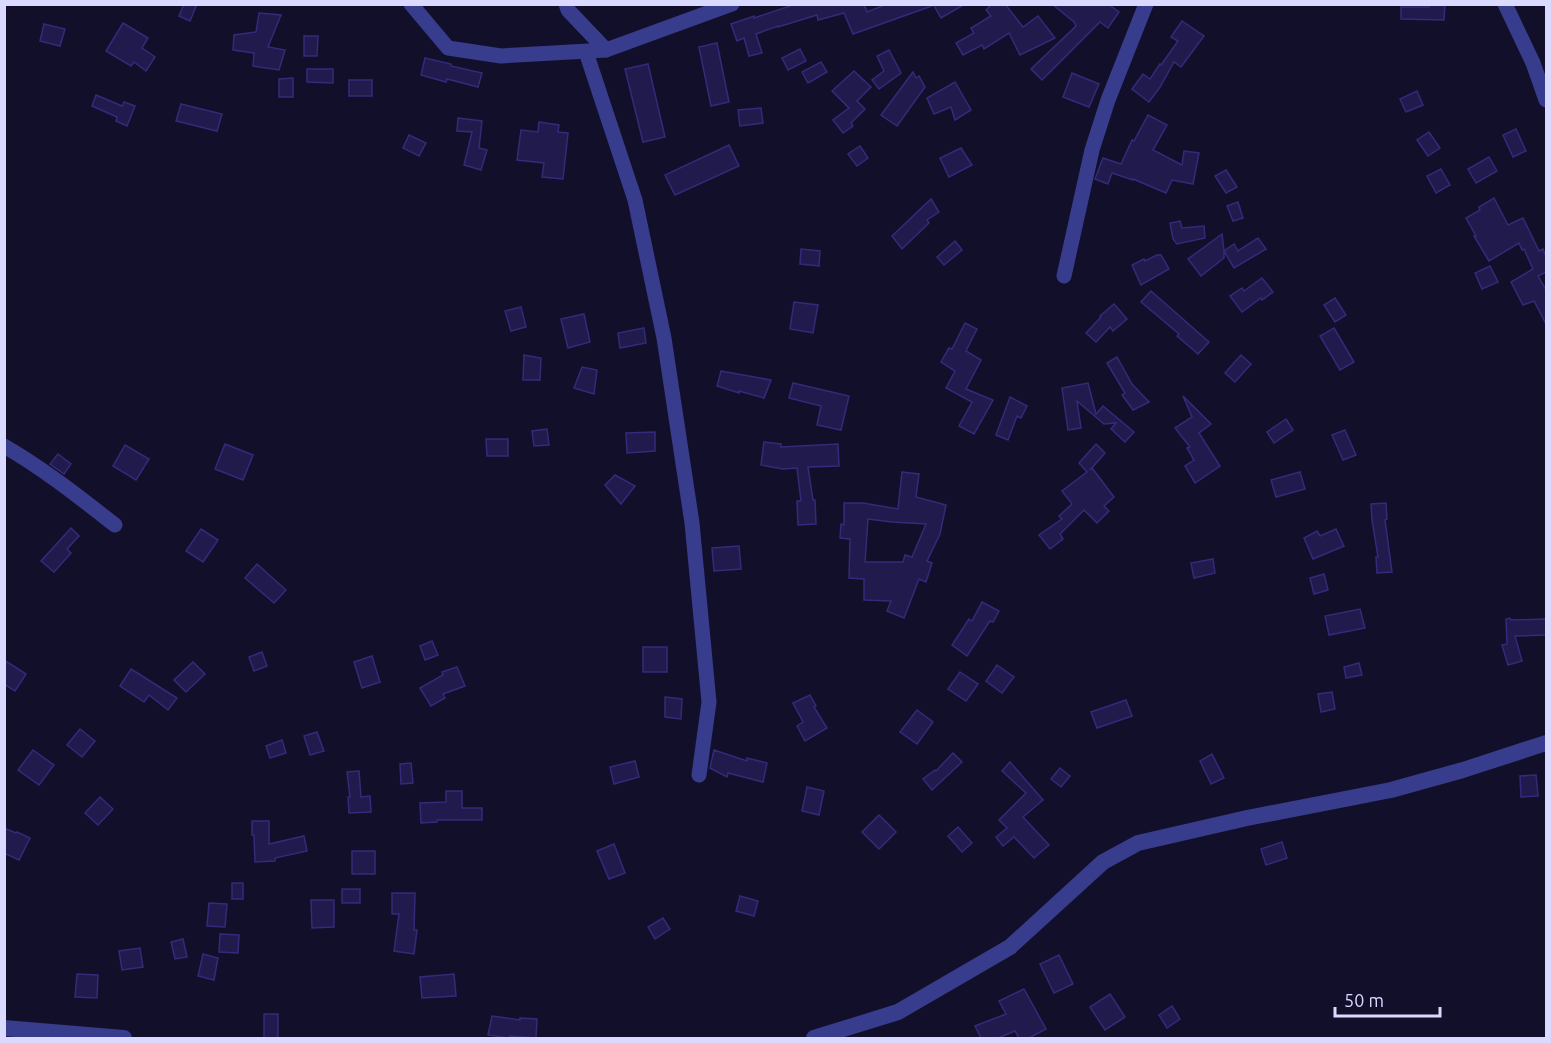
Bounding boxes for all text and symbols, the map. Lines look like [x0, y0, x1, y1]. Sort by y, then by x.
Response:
scale bar [1335, 980, 1440, 1018]
text: 50 m [1344, 990, 1384, 1010]

